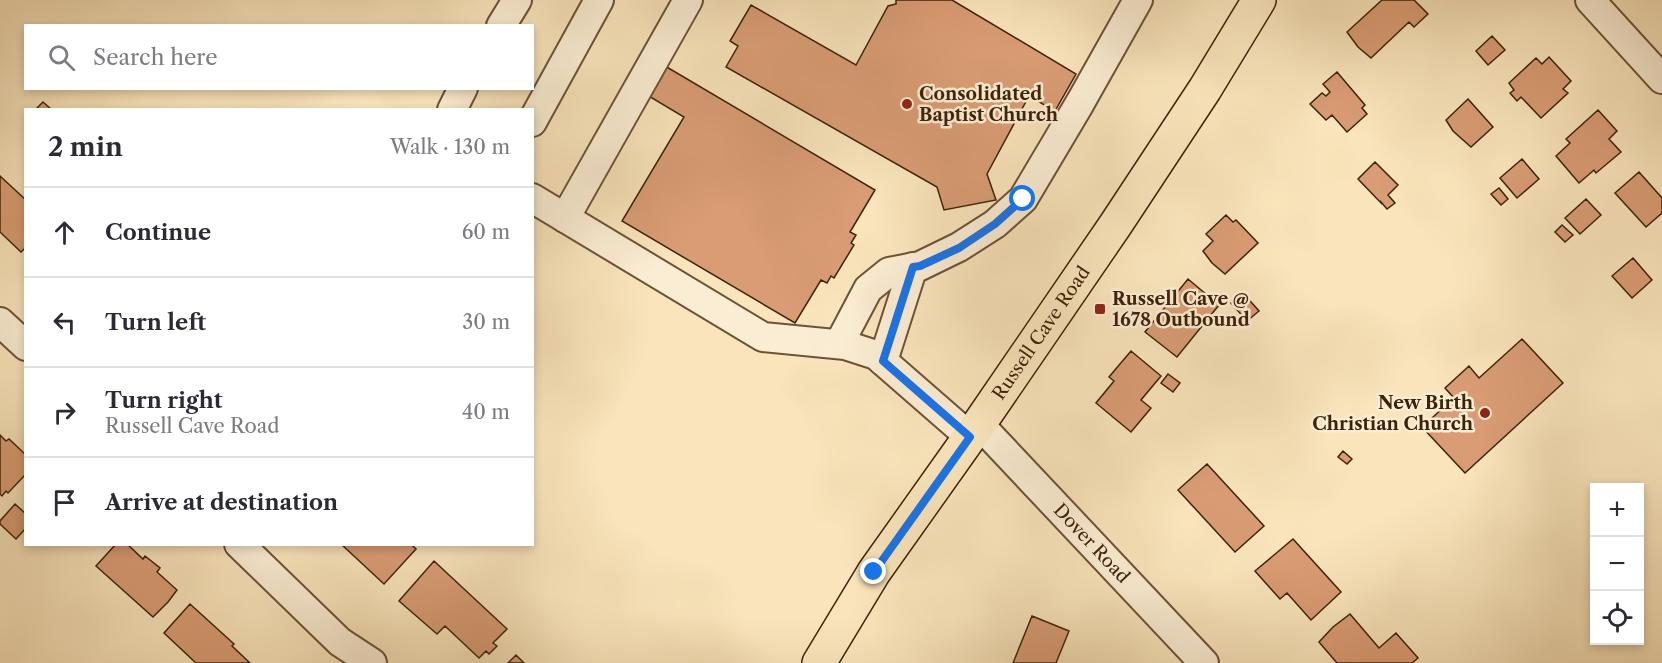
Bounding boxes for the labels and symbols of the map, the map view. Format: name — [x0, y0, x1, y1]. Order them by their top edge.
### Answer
place label: Consolidated Baptist Church — [919, 83, 1059, 126]
marker: Consolidated Baptist Church — [900, 97, 914, 111]
route start — [1009, 185, 1035, 211]
street label: Russell Cave Road — [988, 262, 1095, 404]
place label: Russell Cave @ 1678 Outbound — [1112, 288, 1250, 331]
marker: Russell Cave @ 1678 Outbound — [1093, 302, 1107, 316]
place label: New Birth Christian Church — [1312, 392, 1474, 435]
marker: New Birth Christian Church — [1478, 406, 1492, 420]
street label: Dover Road — [1049, 499, 1134, 588]
route end — [860, 558, 886, 584]

